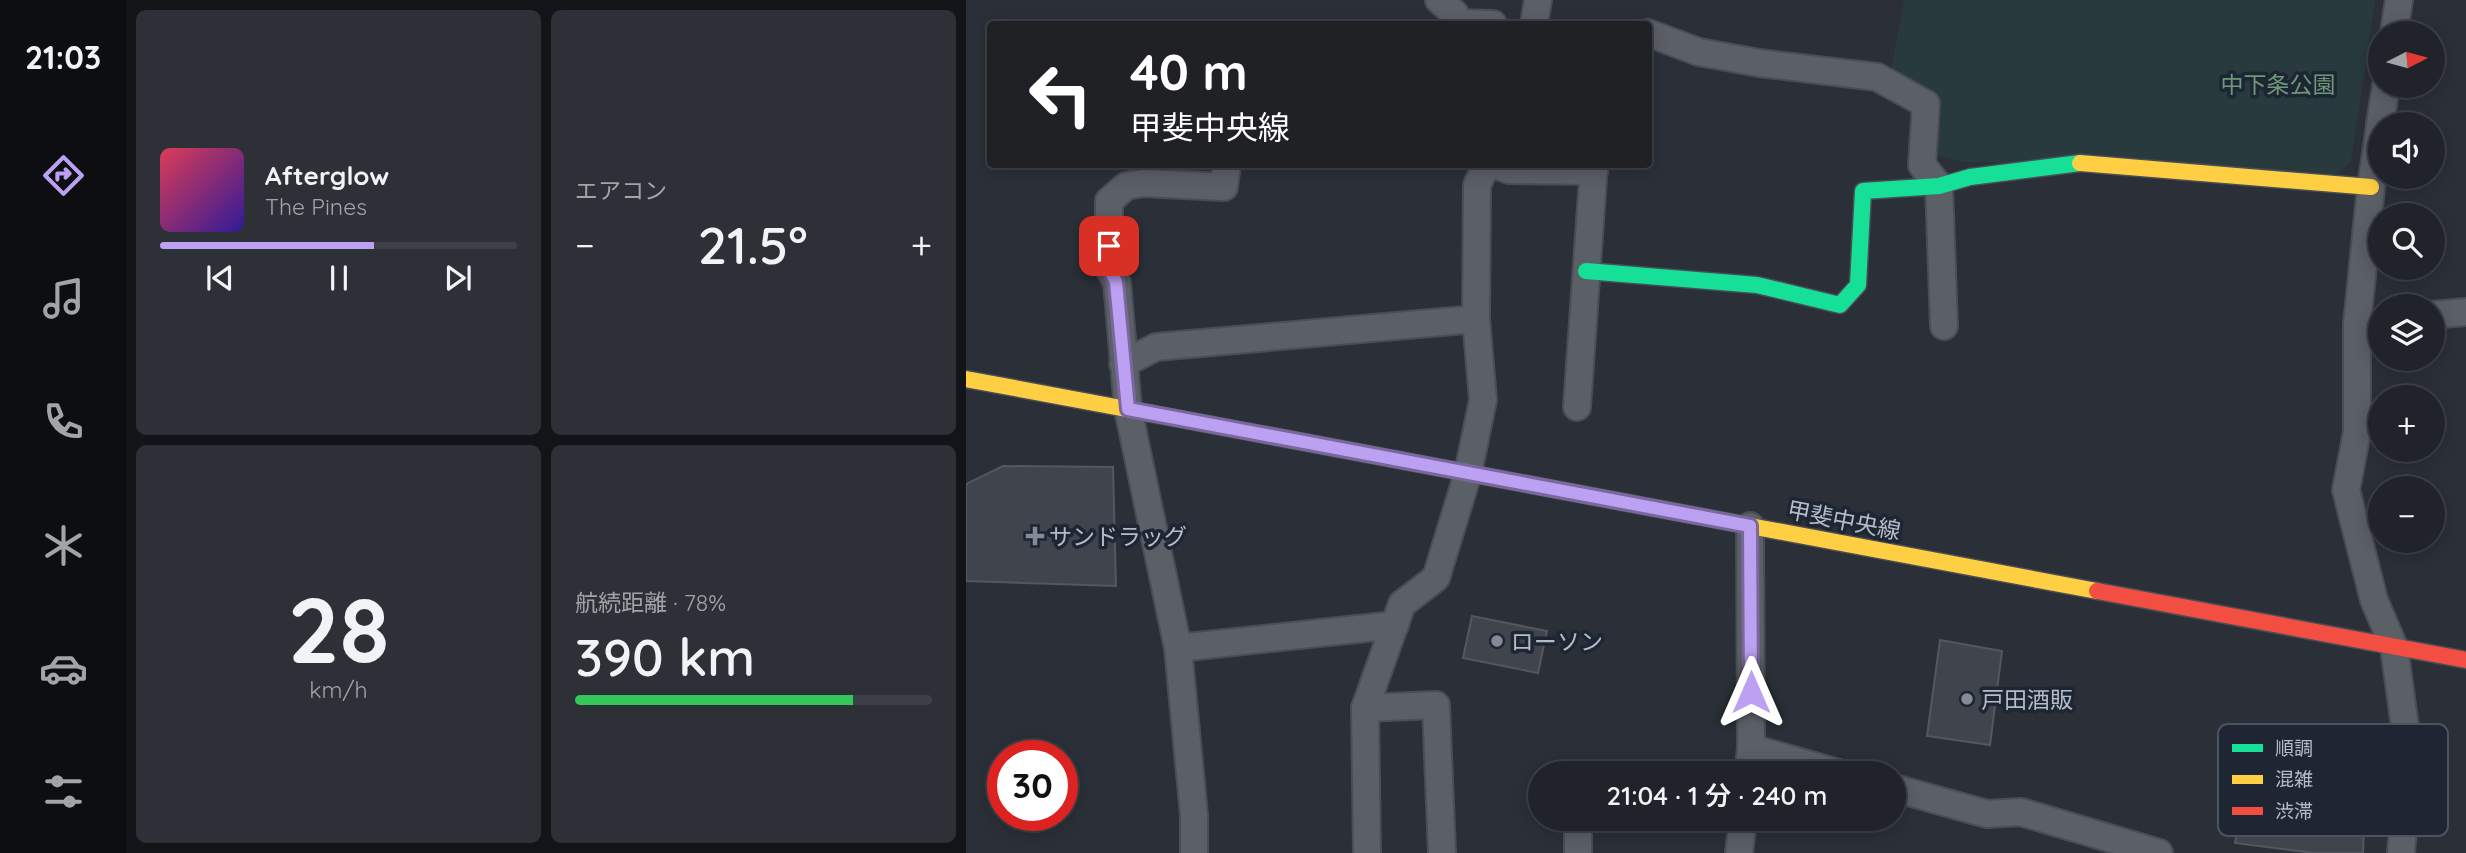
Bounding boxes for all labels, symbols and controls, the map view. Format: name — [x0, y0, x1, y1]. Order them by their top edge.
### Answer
north arrow — [2368, 21, 2445, 98]
map controls — [2368, 21, 2445, 553]
text: 21:03 — [25, 37, 101, 77]
text: 40 m — [1130, 41, 1248, 102]
icon: left — [1015, 49, 1106, 140]
park label: 中下条公園 — [2221, 70, 2336, 99]
text: 甲斐中央線 — [1130, 107, 1290, 147]
button: sound — [2368, 112, 2445, 189]
icon: directions — [39, 151, 88, 200]
text: Afterglow — [265, 159, 389, 192]
text: エアコン — [575, 176, 667, 205]
text: The Pines — [265, 192, 367, 221]
button: search — [2368, 203, 2445, 280]
text: 21.5° — [698, 212, 808, 277]
pin — [1079, 216, 1139, 276]
text: − — [575, 221, 595, 269]
text: + — [911, 221, 932, 269]
icon: arrive — [1090, 227, 1128, 265]
icon: previous — [201, 259, 239, 297]
icon: pause — [320, 259, 358, 297]
icon: next — [439, 259, 477, 297]
icon: music — [39, 274, 88, 323]
button: layers — [2368, 294, 2445, 371]
button: + — [2368, 385, 2445, 462]
icon: phone — [39, 397, 88, 446]
button: − — [2368, 476, 2445, 553]
street label: 甲斐中央線 — [1785, 495, 1903, 545]
icon: climate — [39, 521, 88, 570]
place label: サンドラッグ — [1049, 522, 1187, 551]
marker: サンドラッグ — [1027, 528, 1043, 544]
text: 28 — [288, 572, 389, 686]
text: 航続距離 · 78% — [575, 588, 726, 617]
text: 390 km — [575, 624, 755, 689]
place label: ローソン — [1511, 627, 1603, 656]
marker: ローソン — [1489, 633, 1505, 649]
icon: car — [39, 644, 88, 693]
position arrow — [1714, 655, 1788, 729]
text: km/h — [309, 675, 368, 704]
place label: 戸田酒販 — [1981, 685, 2073, 714]
marker: 戸田酒販 — [1959, 691, 1975, 707]
legend — [2218, 724, 2448, 836]
text: 順調 — [2275, 736, 2313, 760]
speed limit sign: 30 — [987, 740, 1078, 831]
icon: filters — [39, 767, 88, 816]
text: 混雑 — [2275, 767, 2313, 791]
text: 21:04 · 1 分 · 240 m — [1607, 779, 1827, 812]
text: 渋滞 — [2275, 799, 2313, 823]

